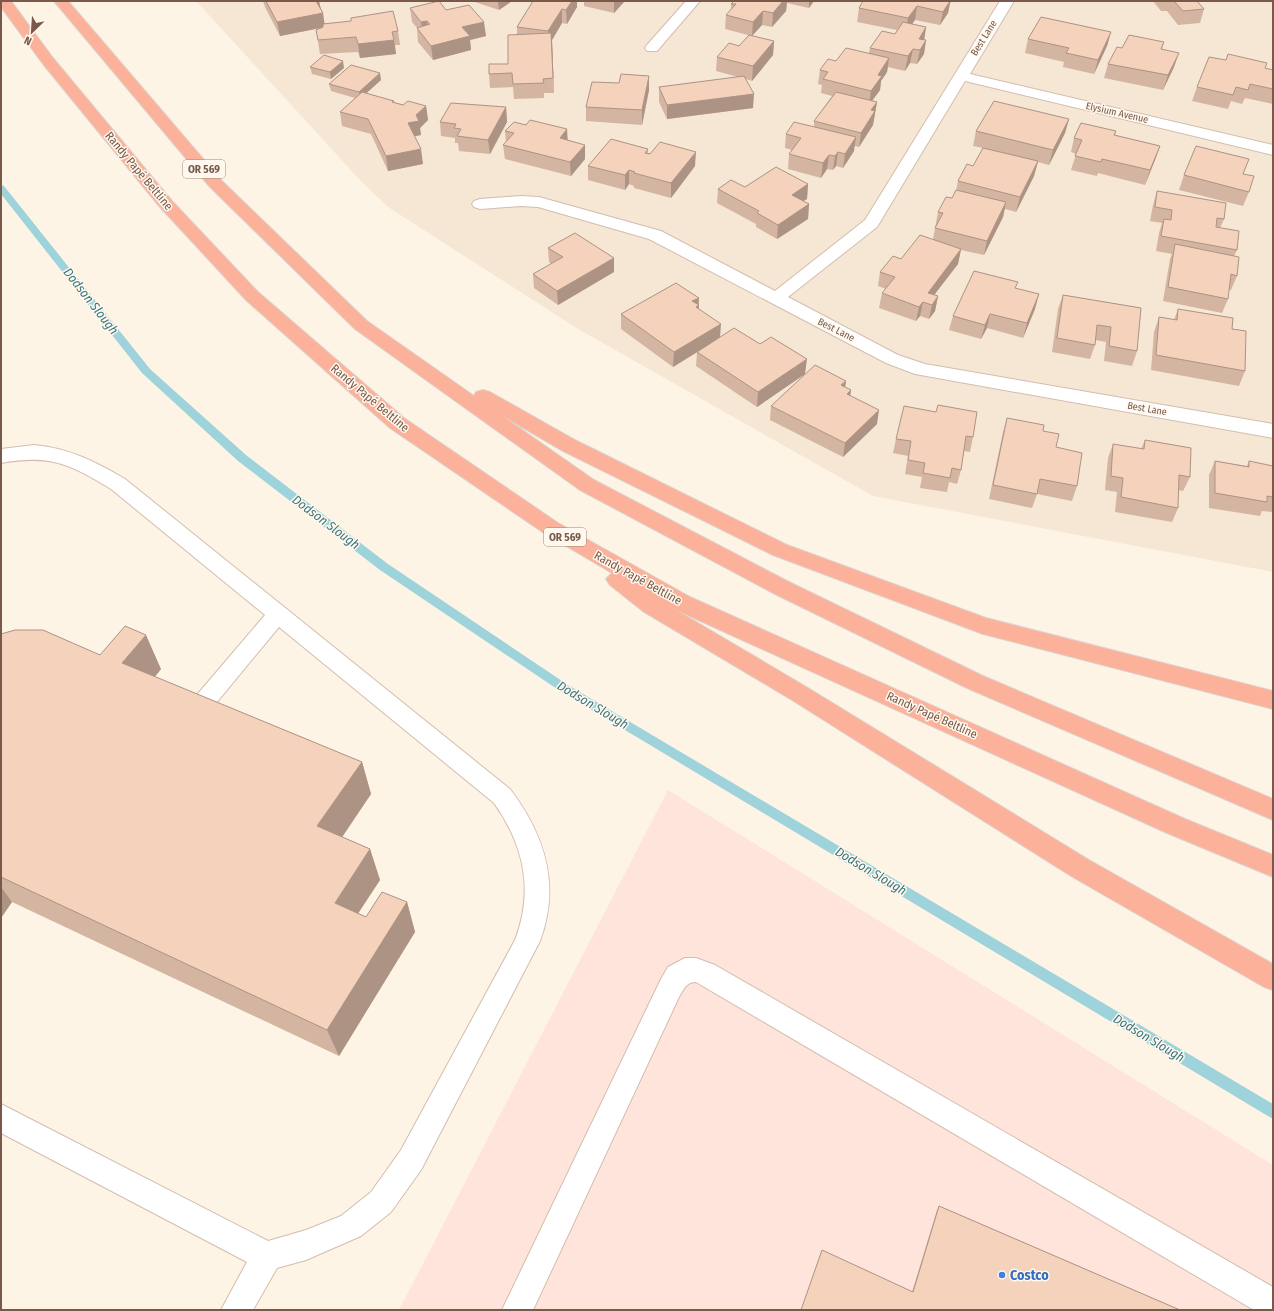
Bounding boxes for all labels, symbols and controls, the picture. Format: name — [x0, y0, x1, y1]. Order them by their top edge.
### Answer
north arrow — [12, 12, 52, 52]
street label: Best Lane — [968, 18, 1000, 58]
text: N — [22, 33, 34, 48]
street label: Elysium Avenue — [1085, 100, 1149, 126]
street label: Randy Papé Beltline — [102, 129, 176, 213]
road number: OR 569 — [183, 160, 225, 178]
water label: Dodson Slough — [60, 265, 122, 337]
street label: Best Lane — [816, 316, 856, 344]
street label: Randy Papé Beltline — [328, 361, 412, 435]
street label: Best Lane — [1126, 400, 1168, 418]
water label: Dodson Slough — [289, 492, 363, 552]
road number: OR 569 — [544, 528, 586, 546]
street label: Randy Papé Beltline — [592, 548, 684, 608]
water label: Dodson Slough — [555, 678, 631, 732]
street label: Randy Papé Beltline — [884, 689, 980, 741]
water label: Dodson Slough — [833, 844, 909, 898]
water label: Dodson Slough — [1111, 1011, 1187, 1065]
place label: Costco — [1010, 1267, 1049, 1284]
marker: Costco — [997, 1270, 1007, 1280]

